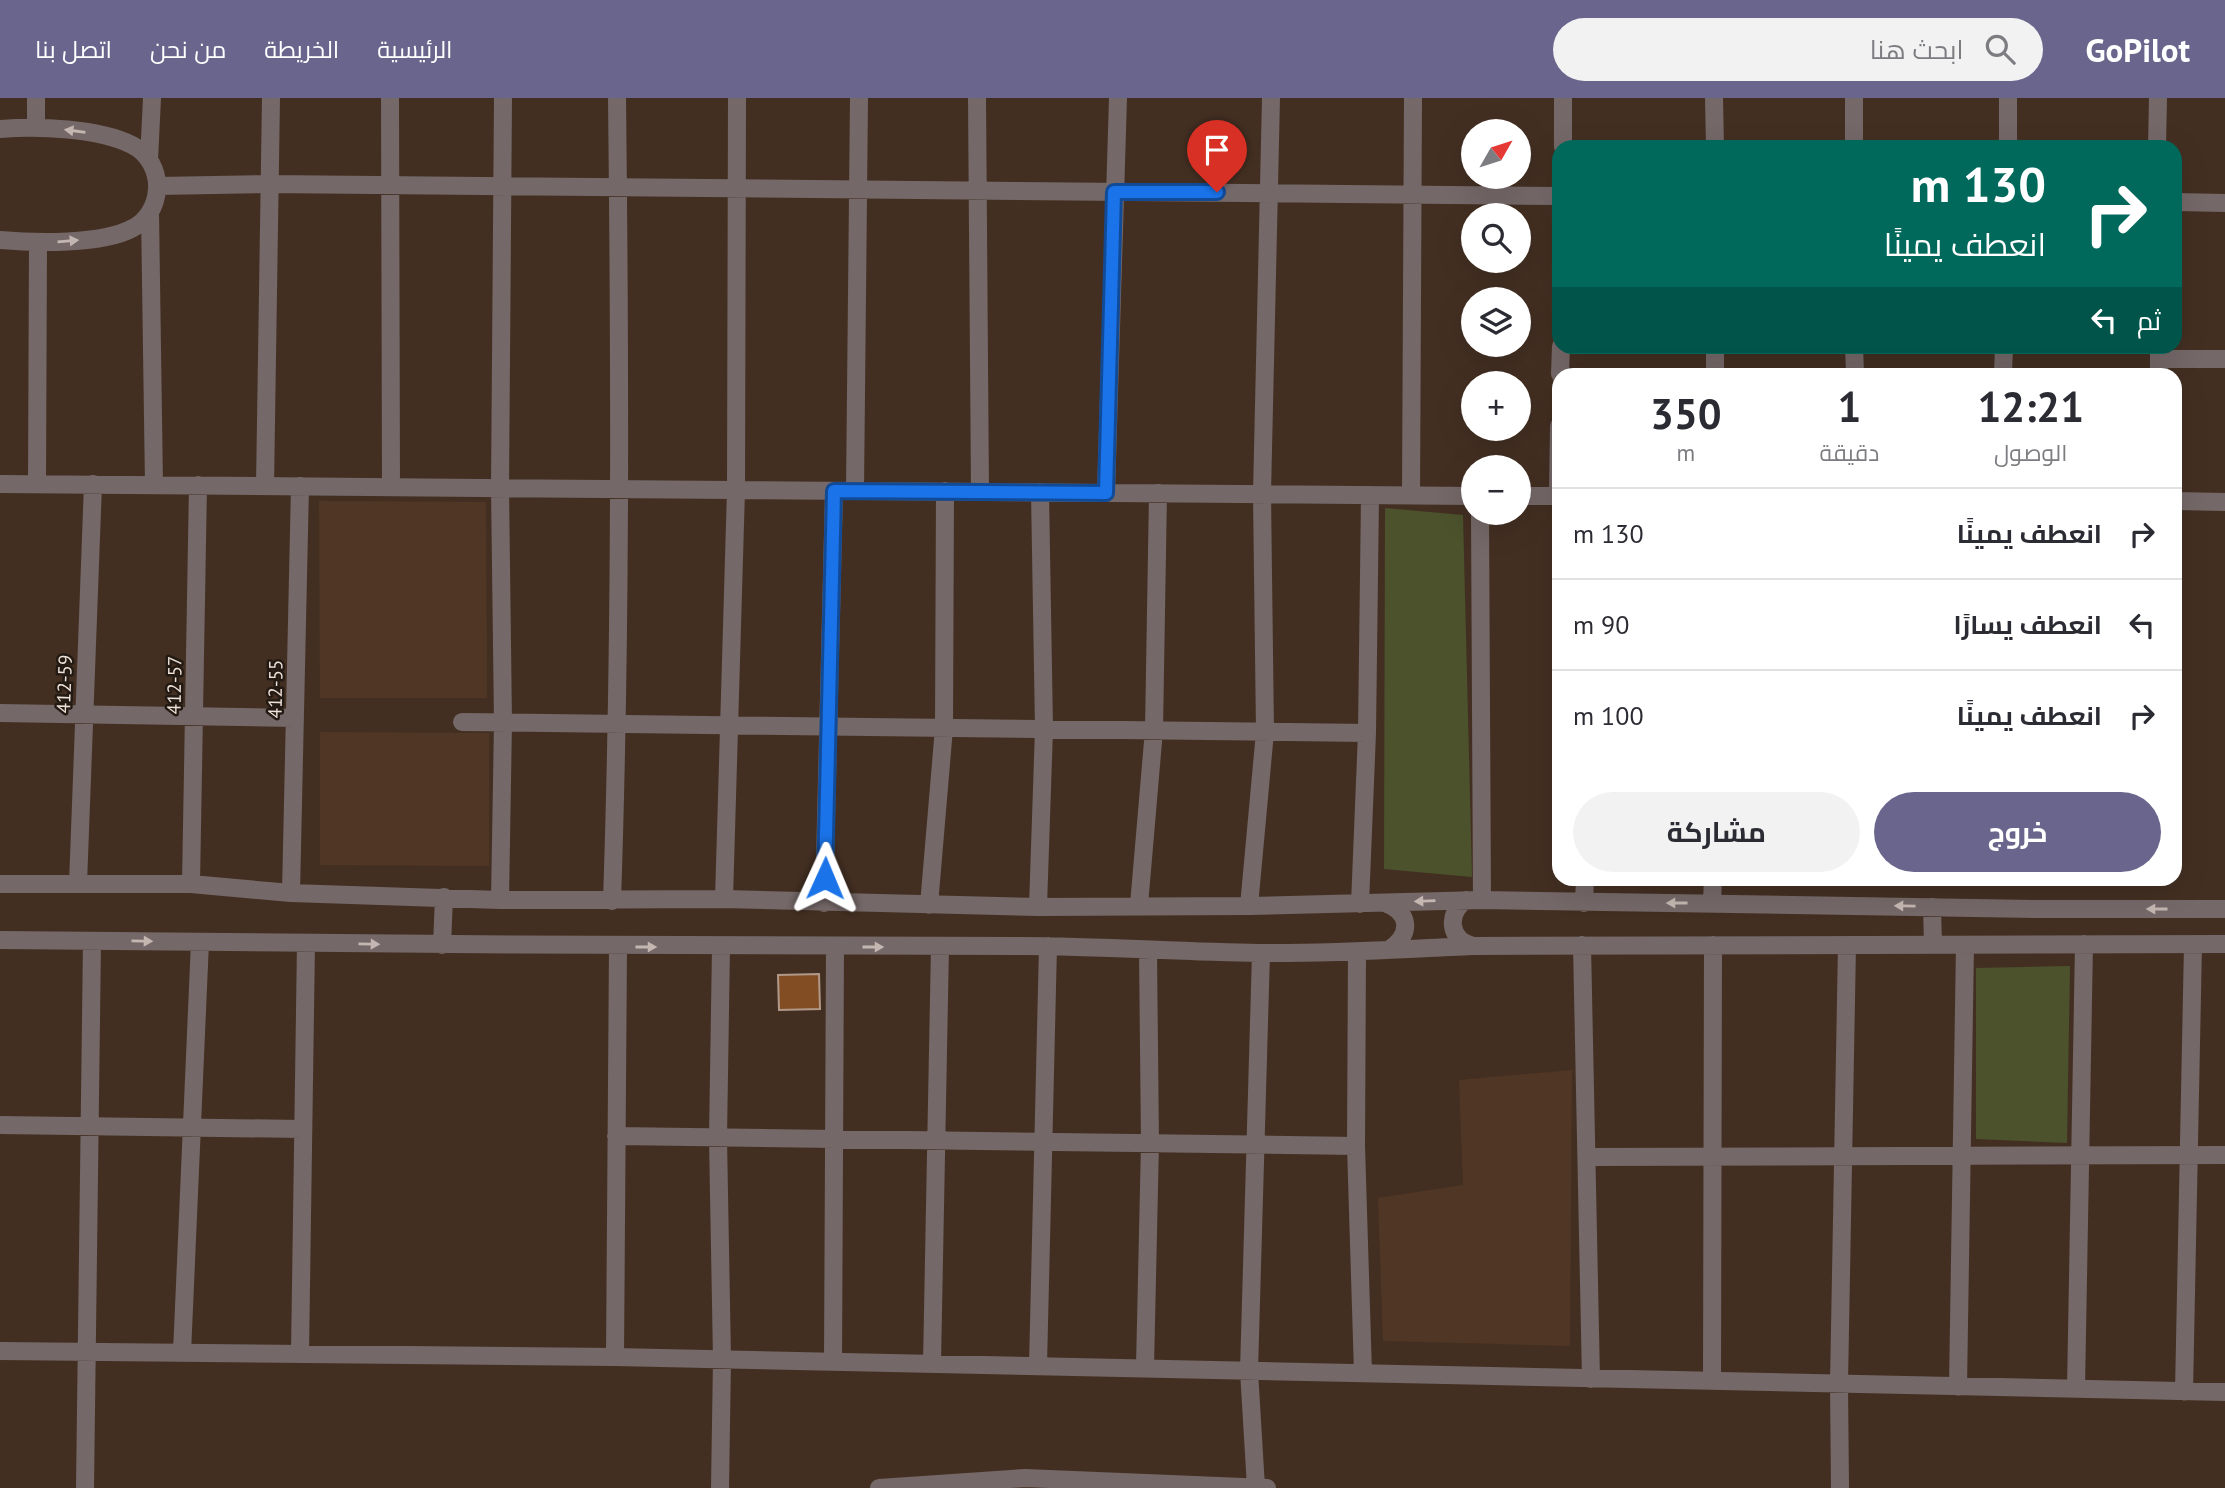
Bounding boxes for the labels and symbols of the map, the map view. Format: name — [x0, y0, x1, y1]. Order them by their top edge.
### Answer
north arrow — [1461, 119, 1531, 189]
pin — [1187, 120, 1247, 192]
one-way arrow — [63, 125, 85, 136]
one-way arrow — [57, 235, 79, 246]
street label: 412-59 — [51, 654, 77, 714]
street label: 412-57 — [161, 655, 187, 715]
street label: 412-55 — [262, 659, 288, 719]
position arrow — [788, 841, 862, 915]
one-way arrow — [1414, 896, 1436, 907]
one-way arrow — [1666, 897, 1688, 909]
one-way arrow — [1894, 900, 1916, 912]
one-way arrow — [2146, 903, 2168, 915]
one-way arrow — [131, 935, 153, 947]
one-way arrow — [358, 938, 380, 950]
one-way arrow — [635, 941, 657, 953]
one-way arrow — [862, 941, 884, 952]

